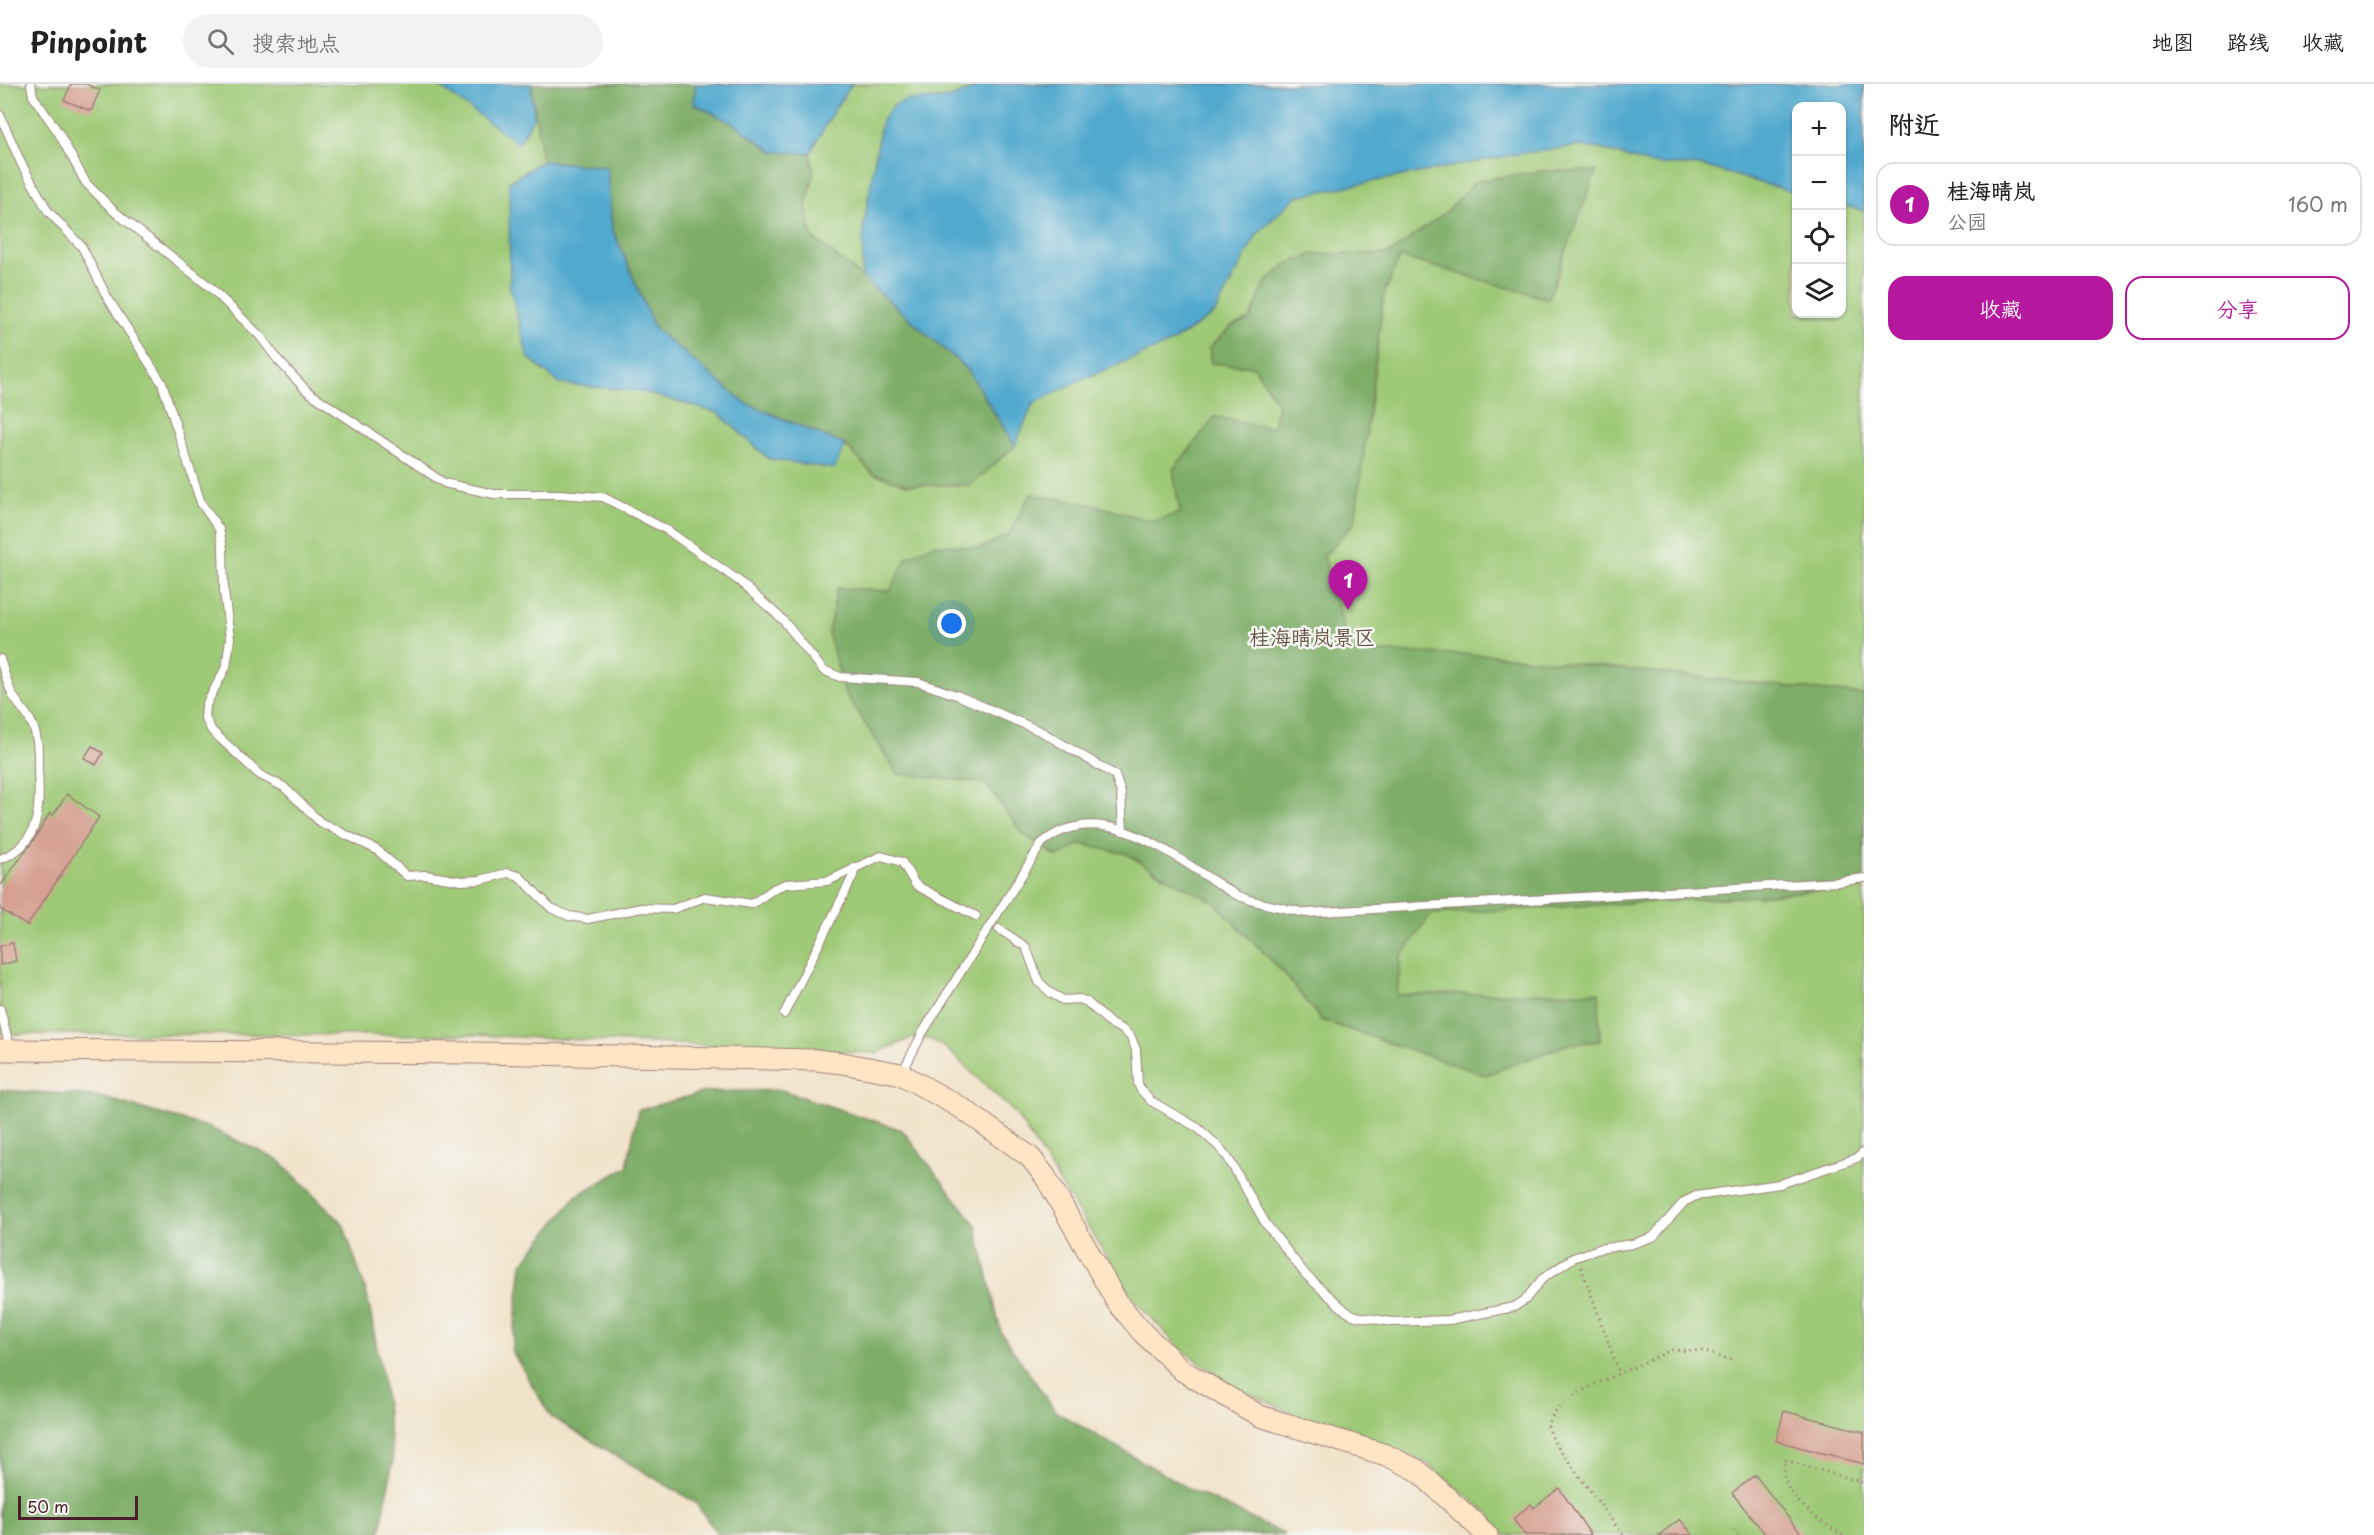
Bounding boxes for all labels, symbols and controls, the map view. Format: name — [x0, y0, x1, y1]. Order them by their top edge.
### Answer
search box — [183, 14, 603, 68]
text: Pinpoint — [30, 20, 147, 63]
icon: search — [204, 25, 237, 58]
text: 搜索地点 — [252, 25, 340, 58]
text: 地图 — [2152, 25, 2194, 57]
text: 路线 — [2227, 25, 2269, 57]
text: 收藏 — [2302, 25, 2344, 57]
map controls — [1792, 102, 1846, 318]
button: + — [1792, 102, 1846, 156]
text: 附近 — [1888, 104, 1940, 143]
button: − — [1792, 156, 1846, 210]
text: 桂海晴岚 — [1947, 173, 2035, 206]
text: 1 — [1905, 189, 1914, 219]
text: 160 m — [2288, 189, 2348, 219]
text: 公园 — [1947, 206, 1987, 236]
button: locate — [1792, 210, 1846, 264]
button: layers — [1792, 264, 1846, 318]
button: 收藏 — [1888, 276, 2113, 340]
button: 分享 — [2125, 276, 2350, 340]
pin: 1 — [1328, 560, 1368, 610]
your location — [937, 609, 966, 638]
park label: 桂海晴岚景区 — [1249, 620, 1375, 652]
scale bar — [18, 1493, 138, 1520]
text: 50 m — [27, 1494, 68, 1518]

